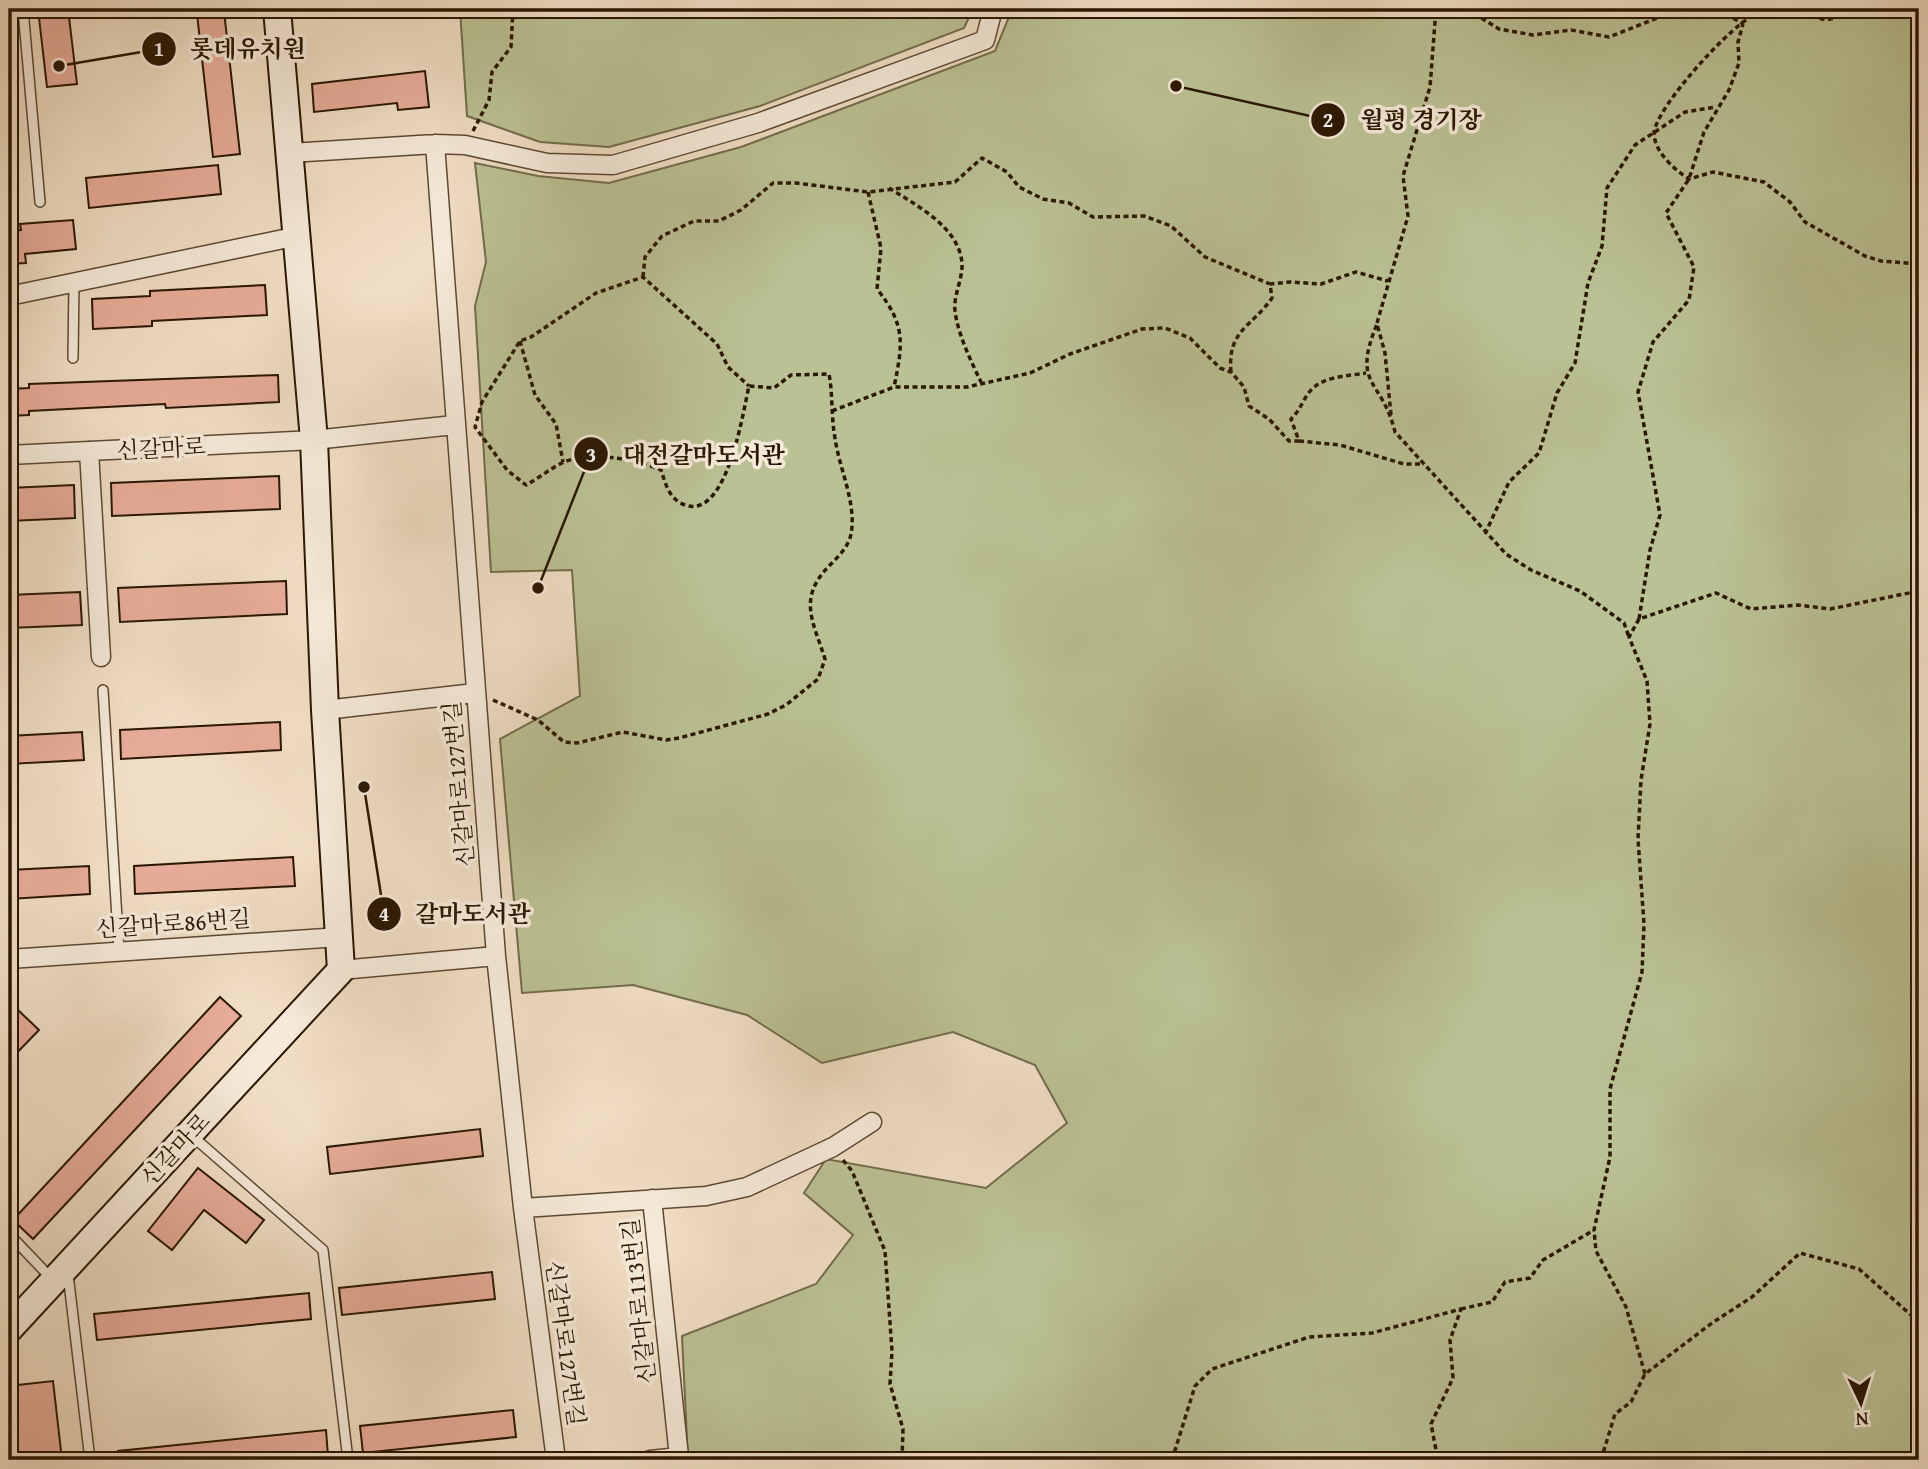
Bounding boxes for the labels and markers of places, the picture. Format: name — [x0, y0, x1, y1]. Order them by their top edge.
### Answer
callout: 롯데유치원 — [141, 26, 320, 71]
callout: 월평 경기장 — [1311, 97, 1495, 142]
callout: 대전갈마도서관 — [574, 432, 799, 477]
callout: 갈마도서관 — [366, 891, 545, 936]

